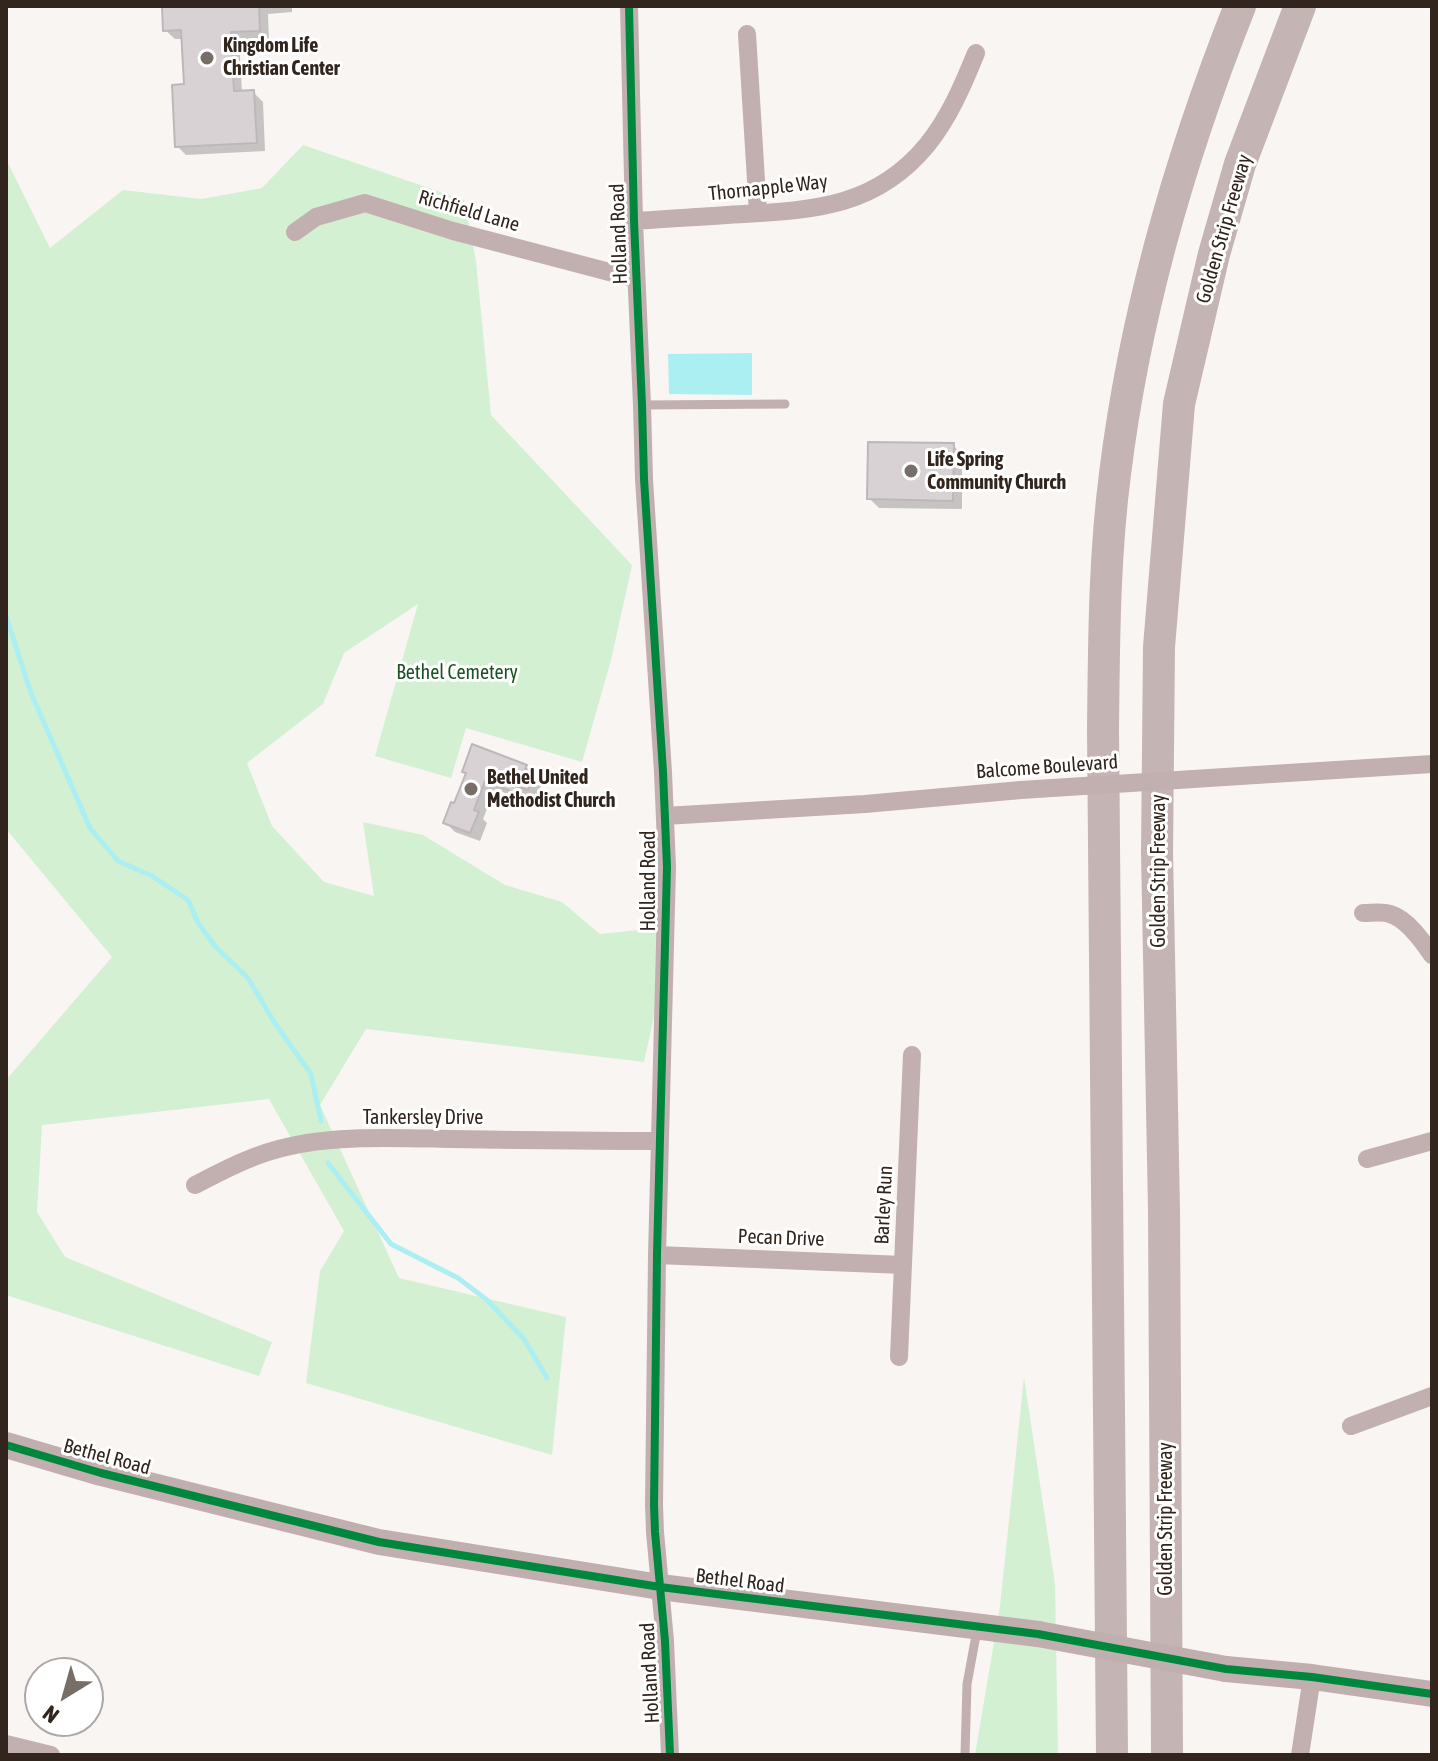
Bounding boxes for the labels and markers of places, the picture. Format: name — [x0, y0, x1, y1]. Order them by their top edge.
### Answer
place label: Kingdom Life Christian Center — [223, 34, 340, 81]
marker: Kingdom Life Christian Center — [198, 49, 216, 67]
place label: Life Spring Community Church — [927, 448, 1066, 495]
marker: Life Spring Community Church — [902, 462, 920, 480]
place label: Bethel United Methodist Church — [487, 766, 615, 813]
marker: Bethel United Methodist Church — [462, 780, 480, 798]

